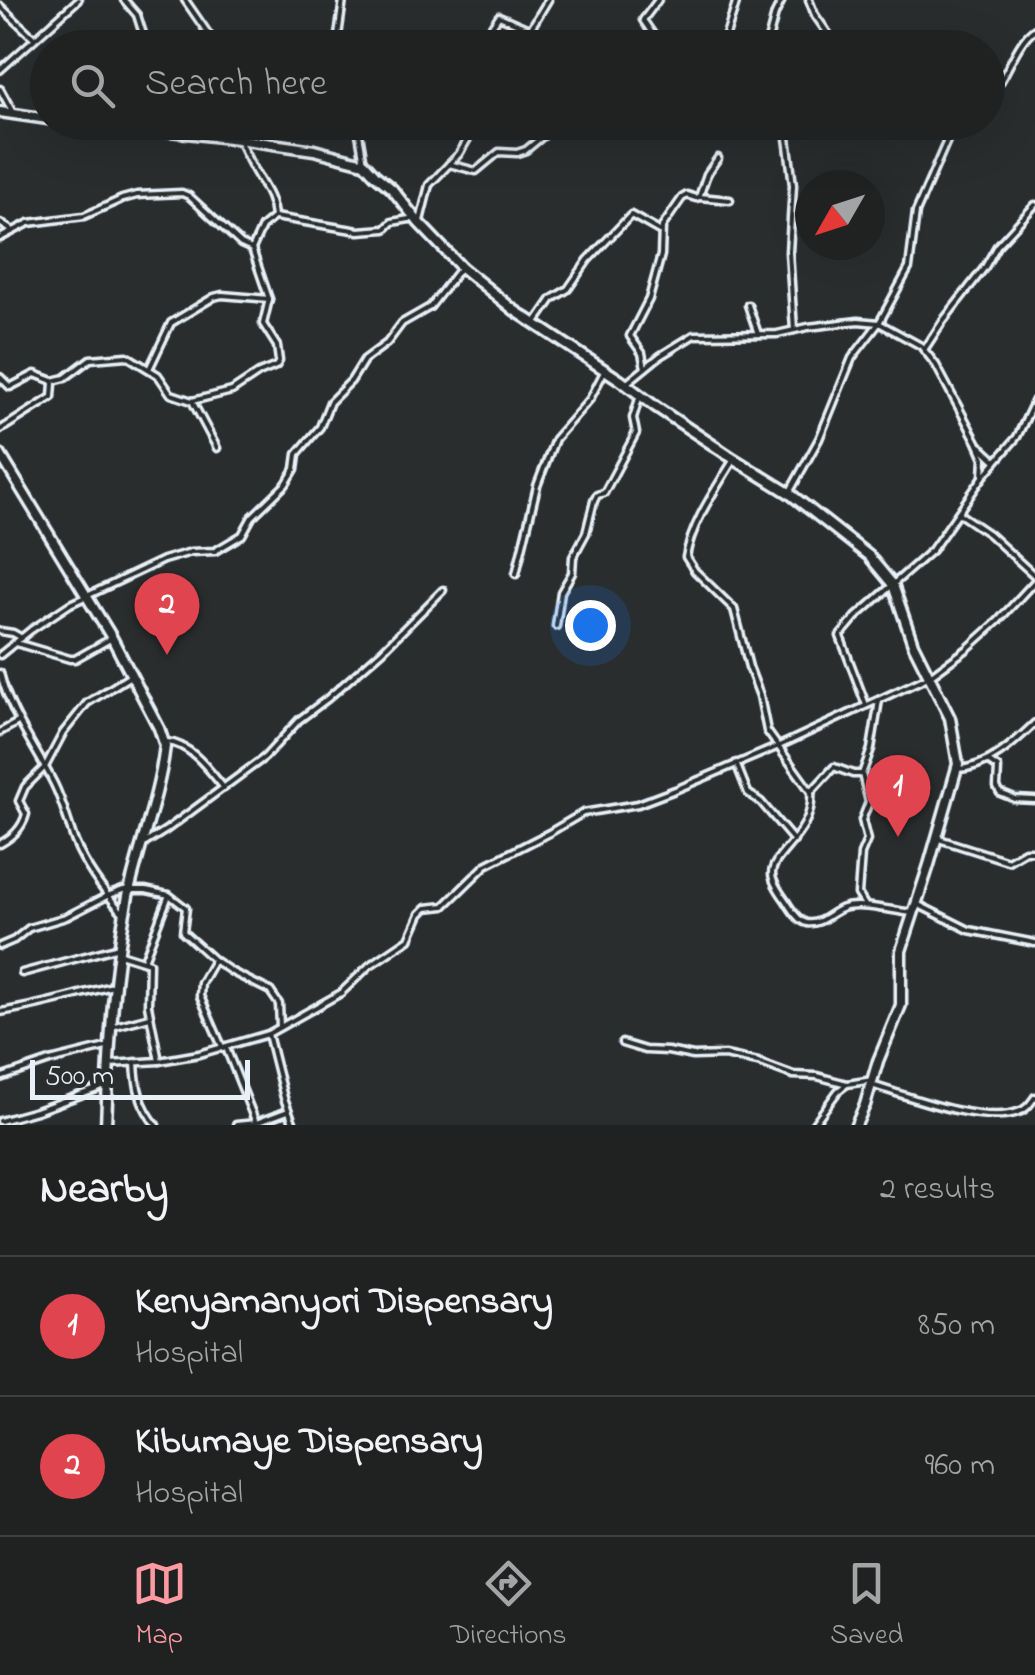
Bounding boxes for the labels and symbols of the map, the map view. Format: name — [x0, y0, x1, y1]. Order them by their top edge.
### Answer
north arrow — [795, 170, 885, 260]
pin: 2 — [134, 572, 200, 655]
your location — [565, 600, 616, 651]
pin: 1 — [866, 754, 930, 837]
scale bar — [30, 1055, 250, 1100]

